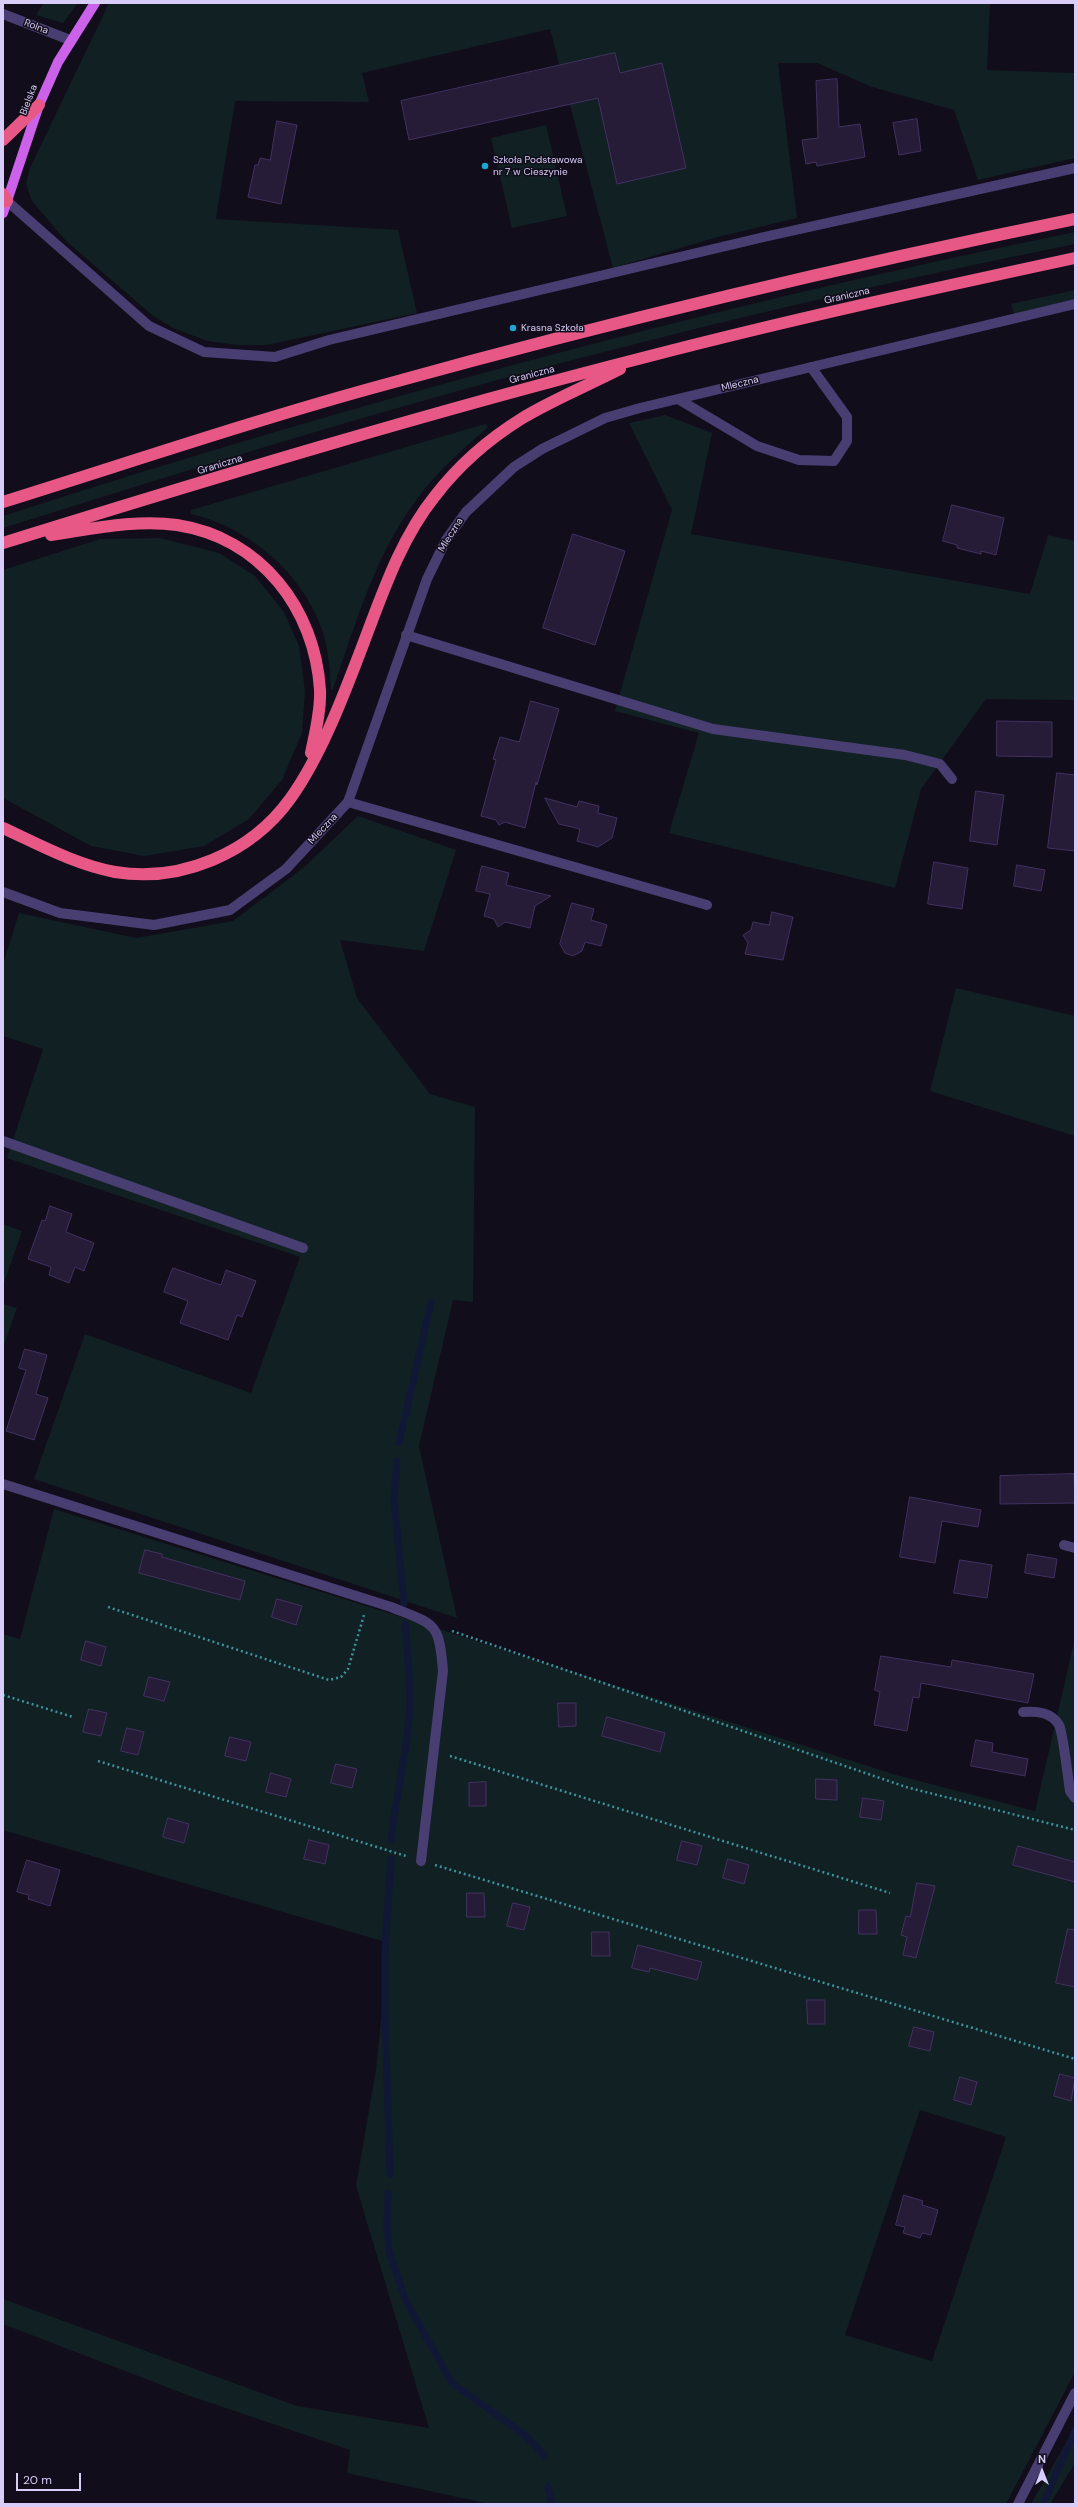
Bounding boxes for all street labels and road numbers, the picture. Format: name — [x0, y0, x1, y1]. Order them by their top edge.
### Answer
street label: Rolna — [22, 17, 50, 37]
street label: Bielska — [18, 83, 40, 117]
street label: Graniczna — [823, 285, 871, 307]
street label: Graniczna — [508, 363, 556, 387]
street label: Mleczna — [720, 374, 760, 394]
street label: Graniczna — [196, 452, 244, 478]
street label: Mleczna — [436, 516, 466, 554]
street label: Mleczna — [306, 811, 340, 847]

